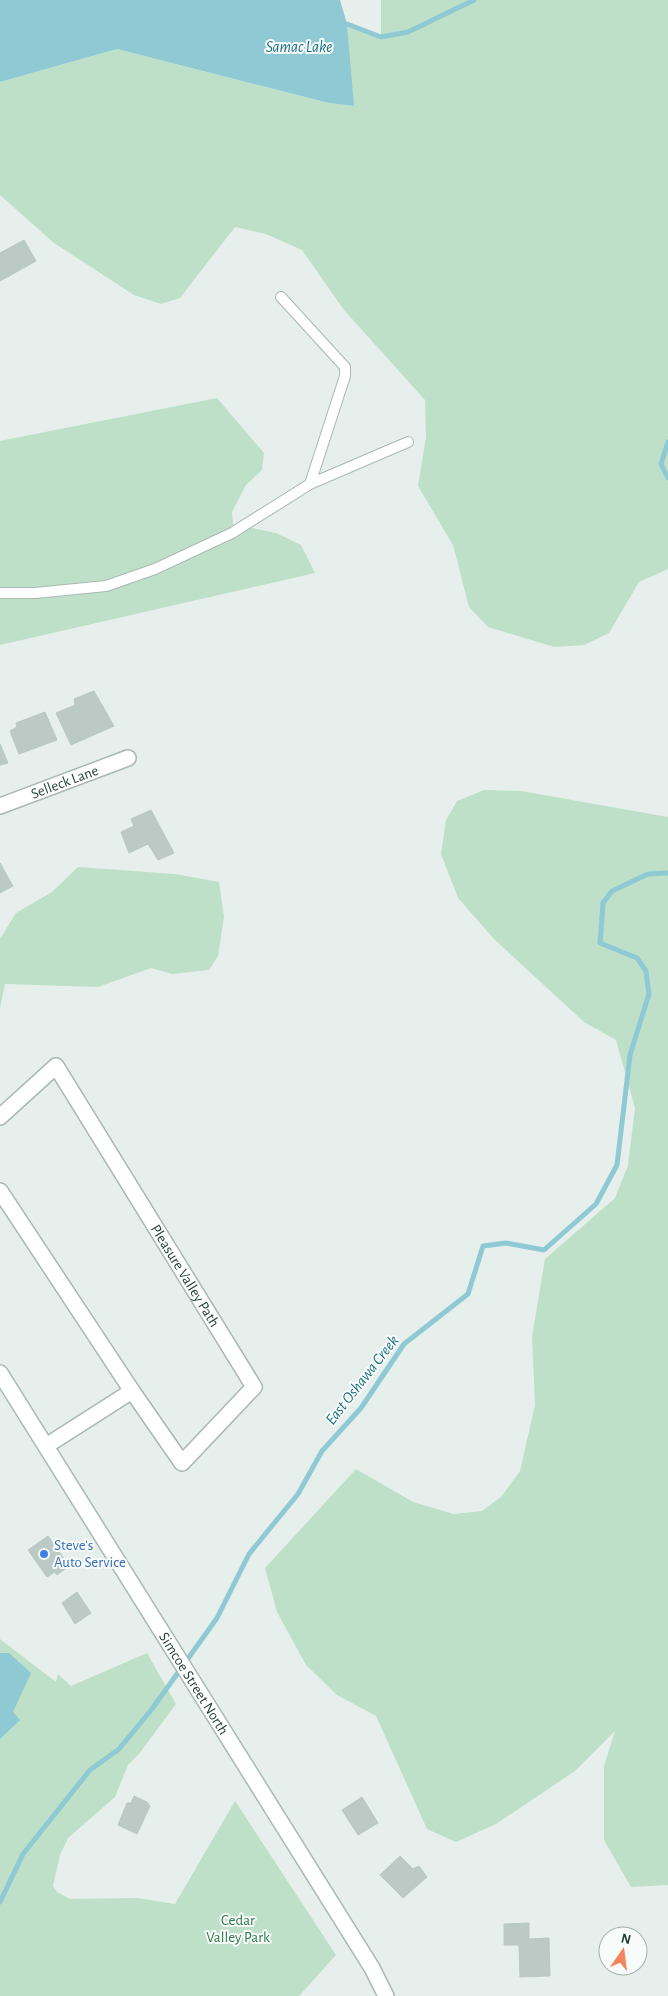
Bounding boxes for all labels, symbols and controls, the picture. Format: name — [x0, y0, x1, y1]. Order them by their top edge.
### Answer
water label: Samac Lake — [266, 39, 332, 55]
street label: Selleck Lane — [29, 762, 100, 801]
street label: Pleasure Valley Path — [148, 1222, 223, 1330]
water label: East Oshawa Creek — [322, 1332, 402, 1428]
place label: Steve's Auto Service — [54, 1538, 126, 1570]
marker: Steve's Auto Service — [38, 1548, 50, 1560]
street label: Simcoe Street North — [156, 1629, 232, 1737]
park label: Cedar Valley Park — [206, 1913, 270, 1945]
north arrow — [598, 1926, 648, 1976]
text: N — [619, 1931, 632, 1947]

